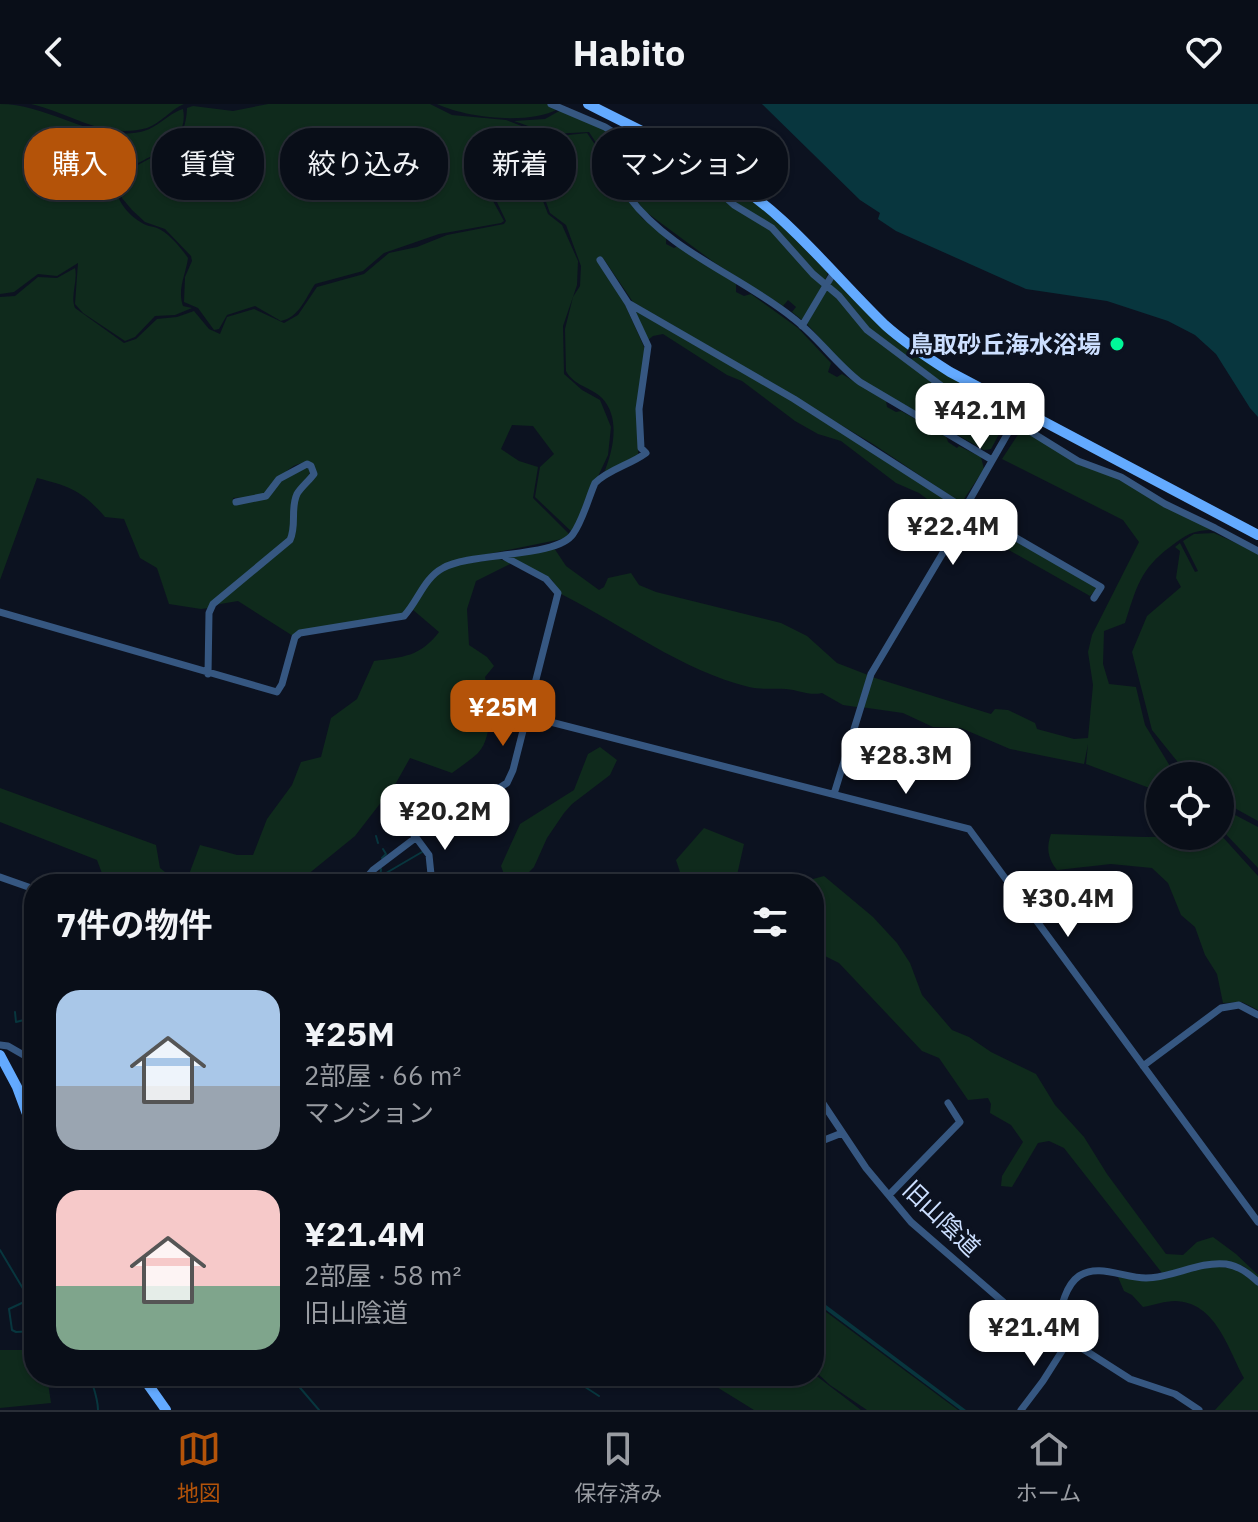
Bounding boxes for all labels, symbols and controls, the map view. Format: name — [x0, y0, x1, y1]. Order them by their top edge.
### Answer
text: Habito — [573, 29, 685, 76]
icon: back — [32, 30, 76, 74]
icon: heart — [1182, 30, 1226, 74]
chip: 購入 — [24, 128, 136, 200]
chip: 賃貸 — [152, 128, 264, 200]
chip: 絞り込み — [280, 128, 448, 200]
chip: 新着 — [464, 128, 576, 200]
chip: マンション — [592, 128, 788, 200]
place label: 鳥取砂丘海水浴場 — [909, 328, 1101, 360]
marker: 鳥取砂丘海水浴場 — [1108, 335, 1126, 353]
pin: ¥42.1M — [915, 383, 1045, 451]
text: ¥42.1M — [933, 392, 1027, 426]
pin: ¥22.4M — [888, 499, 1018, 567]
text: ¥22.4M — [906, 508, 1000, 542]
pin: ¥25M — [456, 680, 550, 748]
text: ¥25M — [468, 689, 538, 723]
pin: ¥28.3M — [841, 728, 971, 796]
text: ¥28.3M — [859, 737, 953, 771]
map controls — [1146, 762, 1234, 850]
button: locate — [1146, 762, 1234, 850]
pin: ¥20.2M — [380, 784, 510, 852]
text: ¥20.2M — [398, 793, 492, 827]
pin: ¥30.4M — [1003, 871, 1133, 939]
text: ¥30.4M — [1021, 880, 1115, 914]
icon: filters — [748, 900, 792, 944]
text: 7件の物件 — [56, 902, 212, 946]
text: ¥25M — [304, 1011, 395, 1055]
icon: home — [120, 1022, 216, 1118]
text: 2部屋 · 66 m² — [304, 1058, 461, 1092]
text: マンション — [304, 1095, 434, 1129]
street label: 旧山陰道 — [896, 1173, 988, 1263]
text: ¥21.4M — [304, 1211, 426, 1255]
icon: home — [120, 1222, 216, 1318]
text: 2部屋 · 58 m² — [304, 1258, 461, 1292]
text: 旧山陰道 — [304, 1295, 408, 1329]
pin: ¥21.4M — [969, 1300, 1099, 1368]
text: ¥21.4M — [987, 1309, 1081, 1343]
tab: 地図 — [177, 1427, 221, 1507]
tab: 保存済み — [574, 1427, 662, 1507]
tab: ホーム — [1016, 1427, 1081, 1507]

